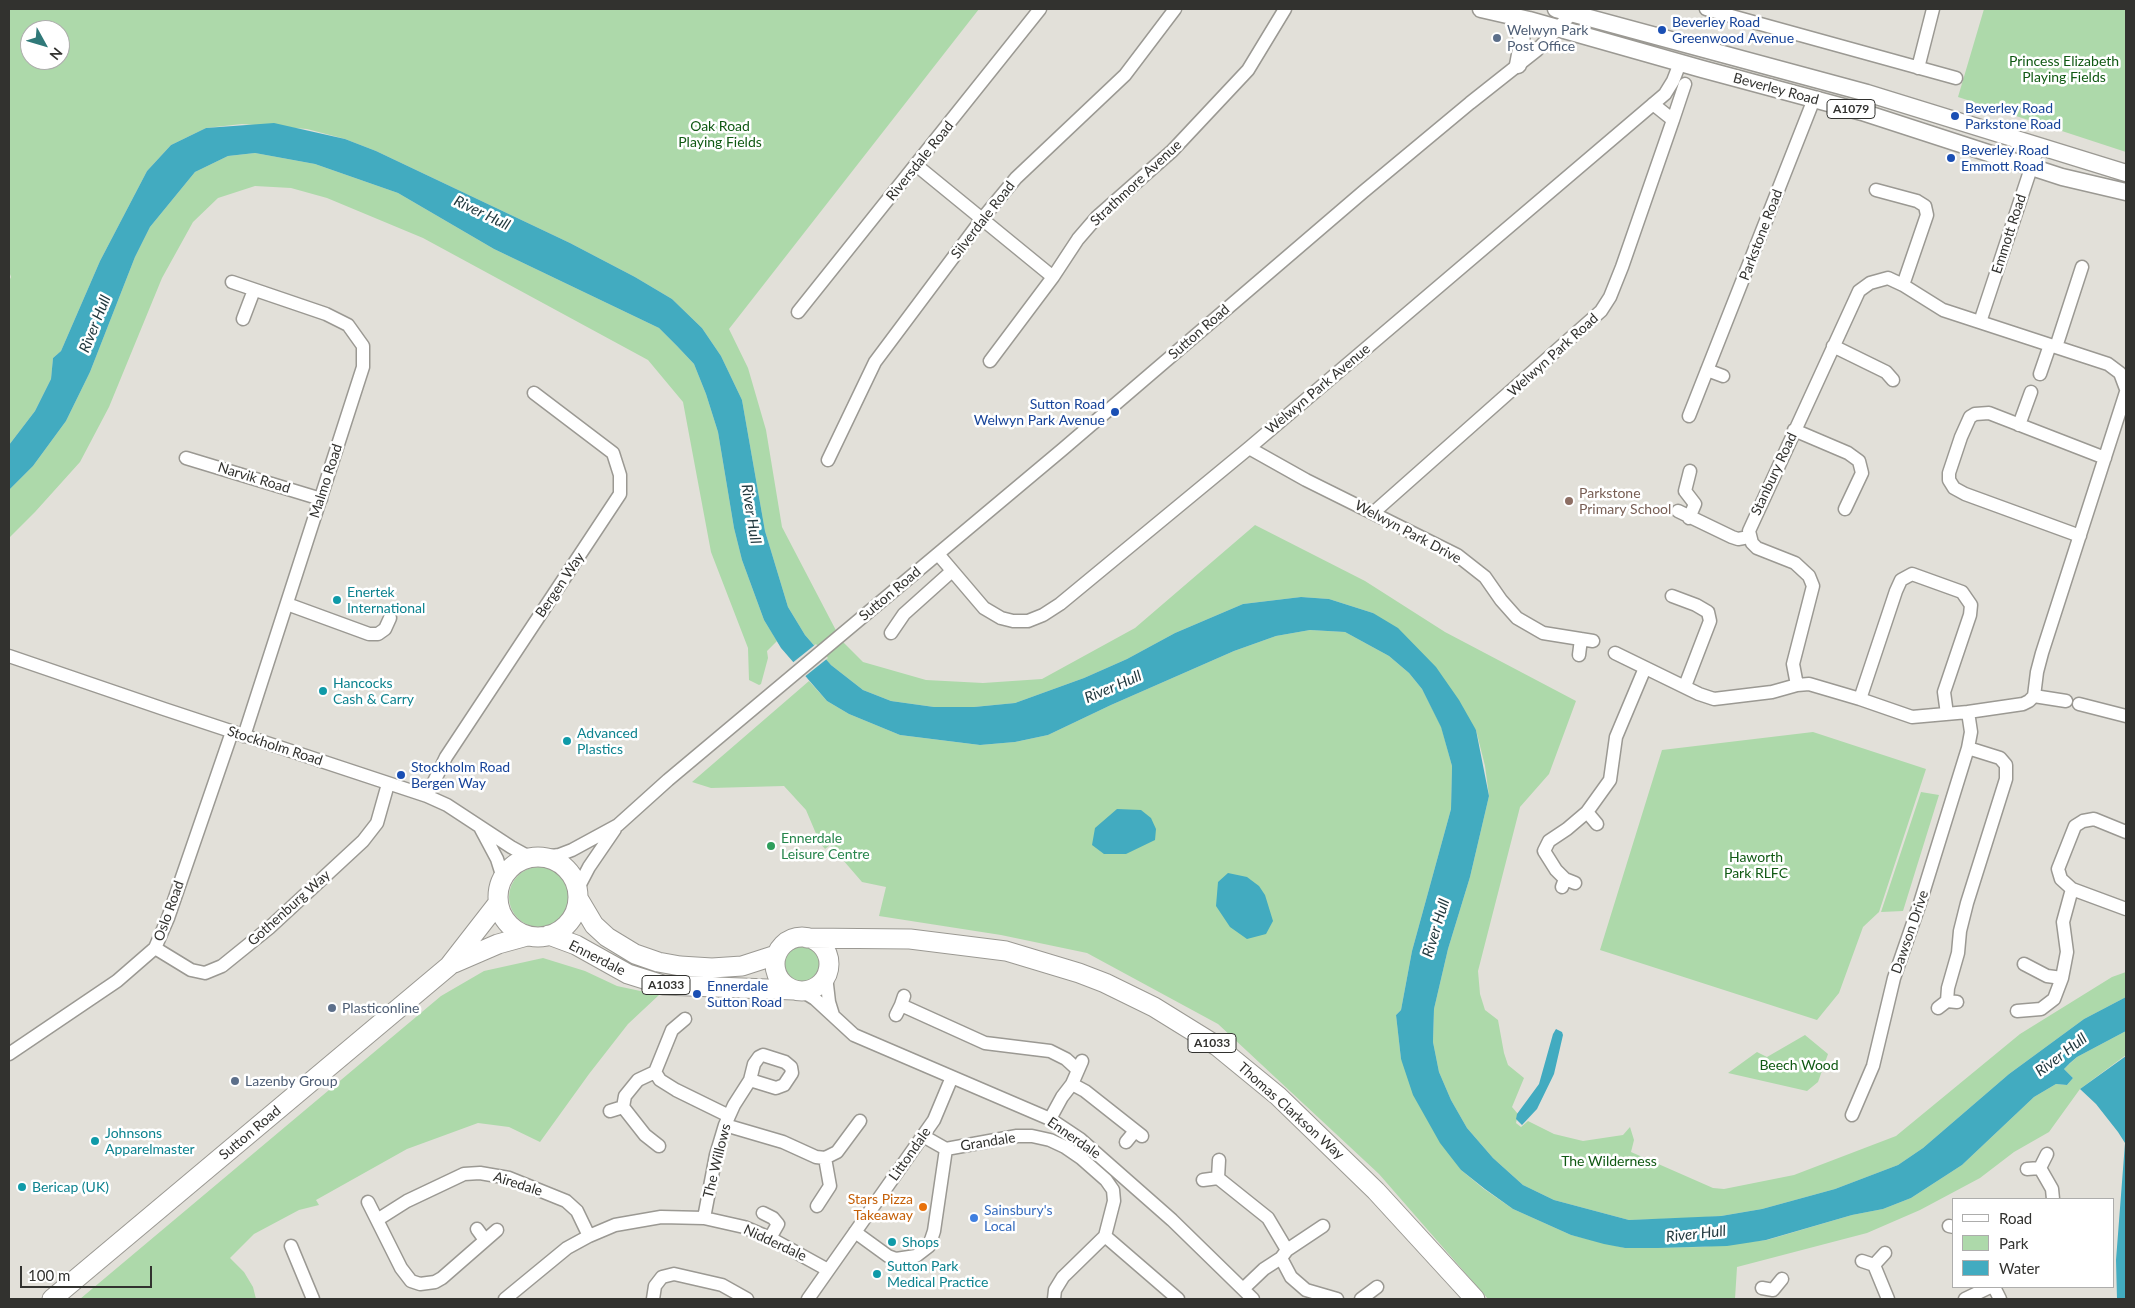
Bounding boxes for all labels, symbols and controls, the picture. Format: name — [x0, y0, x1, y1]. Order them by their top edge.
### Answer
place label: Beverley Road Greenwood Avenue — [1672, 14, 1794, 46]
north arrow — [20, 20, 70, 70]
place label: Welwyn Park Post Office — [1507, 22, 1588, 54]
marker: Beverley Road Greenwood Avenue — [1656, 24, 1668, 36]
marker: Welwyn Park Post Office — [1491, 32, 1503, 44]
text: N — [46, 45, 66, 64]
park label: Princess Elizabeth Playing Fields — [2009, 53, 2119, 85]
street label: Beverley Road — [1731, 69, 1821, 109]
road number: A1079 — [1827, 100, 1875, 118]
place label: Beverley Road Parkstone Road — [1965, 100, 2061, 132]
marker: Beverley Road Parkstone Road — [1949, 110, 1961, 122]
park label: Oak Road Playing Fields — [678, 118, 762, 150]
street label: Riversdale Road — [883, 118, 957, 204]
street label: Strathmore Avenue — [1087, 136, 1185, 230]
place label: Beverley Road Emmott Road — [1961, 142, 2049, 174]
marker: Beverley Road Emmott Road — [1945, 152, 1957, 164]
street label: Silverdale Road — [948, 178, 1018, 262]
street label: Parkstone Road — [1736, 187, 1786, 283]
water label: River Hull — [451, 192, 513, 234]
street label: Emmott Road — [1988, 192, 2030, 276]
water label: River Hull — [75, 293, 115, 355]
street label: Sutton Road — [1165, 301, 1233, 363]
street label: Welwyn Park Road — [1504, 310, 1602, 400]
street label: Welwyn Park Avenue — [1262, 340, 1374, 438]
place label: Sutton Road Welwyn Park Avenue — [974, 396, 1105, 428]
marker: Sutton Road Welwyn Park Avenue — [1109, 406, 1121, 418]
street label: Stanbury Road — [1747, 430, 1801, 518]
street label: Malmo Road — [306, 442, 346, 520]
street label: Narvik Road — [216, 459, 292, 497]
water label: River Hull — [737, 483, 765, 545]
place label: Parkstone Primary School — [1579, 485, 1671, 518]
marker: Parkstone Primary School — [1563, 495, 1575, 507]
street label: Welwyn Park Drive — [1352, 497, 1464, 567]
street label: Bergen Way — [532, 549, 588, 621]
street label: Sutton Road — [856, 563, 924, 625]
place label: Enertek International — [347, 584, 425, 616]
marker: Enertek International — [331, 594, 343, 606]
water label: River Hull — [1082, 667, 1144, 707]
place label: Hancocks Cash & Carry — [333, 675, 414, 708]
marker: Hancocks Cash & Carry — [317, 685, 329, 697]
street label: Stockholm Road — [225, 723, 325, 769]
place label: Advanced Plastics — [577, 725, 638, 758]
marker: Advanced Plastics — [561, 735, 573, 747]
place label: Stockholm Road Bergen Way — [411, 759, 510, 792]
marker: Stockholm Road Bergen Way — [395, 769, 407, 781]
place label: Ennerdale Leisure Centre — [781, 830, 870, 862]
marker: Ennerdale Leisure Centre — [765, 840, 777, 852]
park label: Haworth Park RLFC — [1724, 849, 1788, 882]
street label: Gothenburg Way — [244, 867, 334, 949]
street label: Oslo Road — [150, 879, 188, 943]
street label: Dawson Drive — [1888, 888, 1932, 976]
water label: River Hull — [1419, 897, 1453, 959]
street label: Ennerdale — [566, 937, 628, 979]
road number: A1033 — [642, 976, 690, 994]
place label: Ennerdale Sutton Road — [707, 978, 782, 1010]
marker: Ennerdale Sutton Road — [691, 988, 703, 1000]
place label: Plasticonline — [342, 1000, 419, 1016]
marker: Plasticonline — [326, 1002, 338, 1014]
water label: River Hull — [2032, 1030, 2090, 1080]
road number: A1033 — [1188, 1034, 1236, 1052]
park label: Beech Wood — [1759, 1057, 1839, 1073]
street label: Thomas Clarkson Way — [1234, 1059, 1348, 1163]
place label: Lazenby Group — [245, 1073, 338, 1089]
marker: Lazenby Group — [229, 1075, 241, 1087]
street label: Sutton Road — [216, 1102, 284, 1164]
street label: Ennerdale — [1044, 1114, 1104, 1162]
street label: The Willows — [700, 1122, 734, 1200]
street label: Littondale — [886, 1124, 934, 1184]
place label: Johnsons Apparelmaster — [105, 1125, 195, 1158]
street label: Grandale — [959, 1129, 1017, 1155]
marker: Johnsons Apparelmaster — [89, 1135, 101, 1147]
park label: The Wilderness — [1561, 1153, 1657, 1169]
street label: Airedale — [491, 1168, 545, 1200]
place label: Bericap (UK) — [32, 1179, 109, 1195]
marker: Bericap (UK) — [16, 1181, 28, 1193]
place label: Stars Pizza Takeaway — [848, 1191, 913, 1224]
legend — [1952, 1198, 2115, 1288]
marker: Stars Pizza Takeaway — [917, 1201, 929, 1213]
place label: Sainsbury's Local — [984, 1202, 1052, 1234]
text: Road — [1999, 1209, 2032, 1227]
marker: Sainsbury's Local — [968, 1212, 980, 1224]
street label: Nidderdale — [741, 1221, 809, 1265]
water label: River Hull — [1665, 1222, 1727, 1246]
place label: Shops — [902, 1234, 939, 1250]
text: Park — [1999, 1234, 2028, 1252]
marker: Shops — [886, 1236, 898, 1248]
scale bar — [22, 1256, 155, 1288]
place label: Sutton Park Medical Practice — [887, 1258, 988, 1290]
text: Water — [1999, 1259, 2040, 1277]
text: 100 m — [28, 1266, 70, 1284]
marker: Sutton Park Medical Practice — [871, 1268, 883, 1280]

